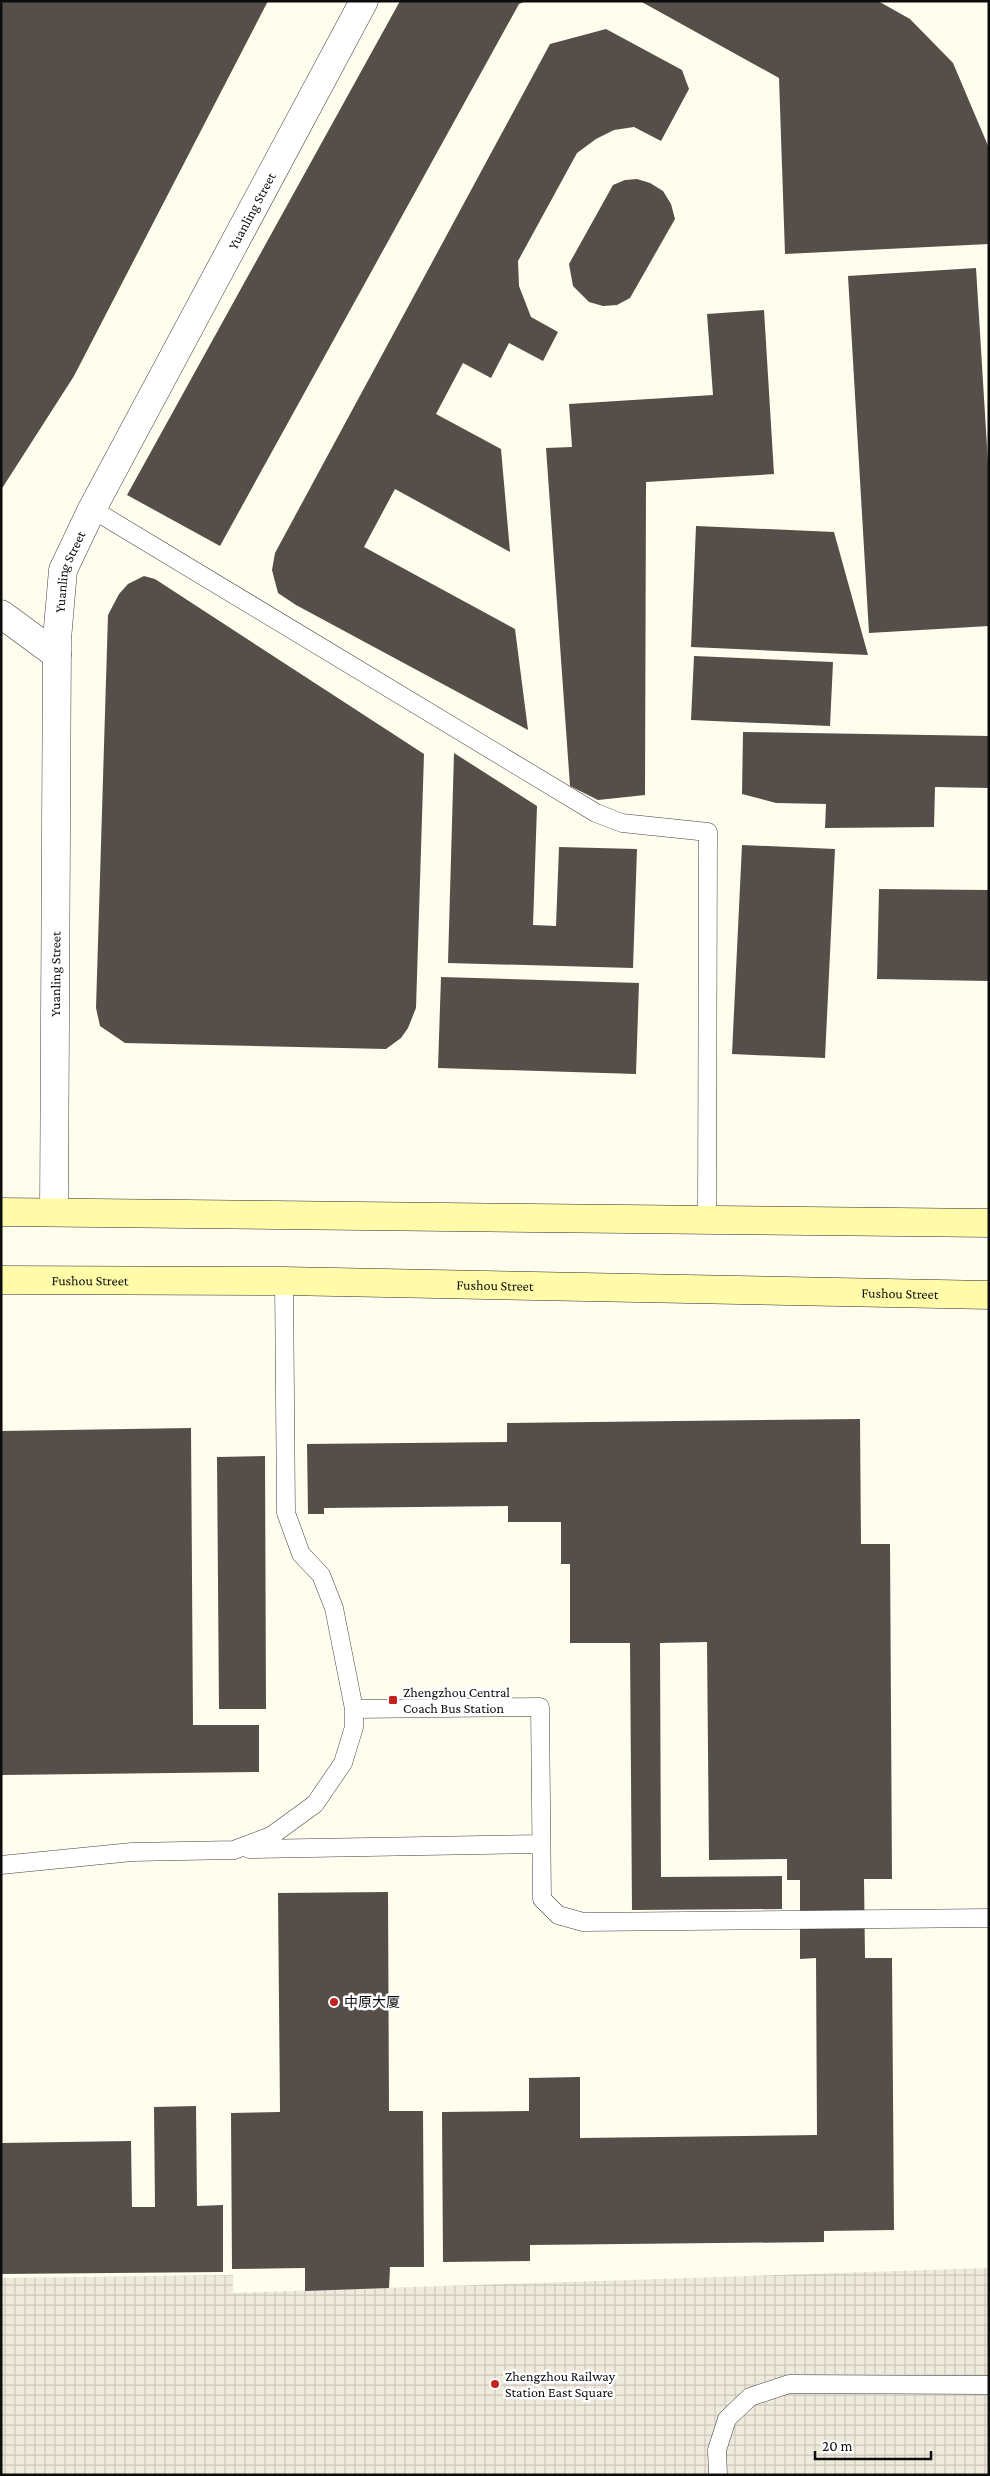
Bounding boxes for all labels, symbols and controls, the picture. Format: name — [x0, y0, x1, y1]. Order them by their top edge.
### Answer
street label: Yuanling Street — [224, 169, 279, 252]
street label: Yuanling Street — [51, 528, 89, 613]
street label: Yuanling Street — [47, 931, 63, 1017]
street label: Fushou Street — [51, 1272, 129, 1288]
street label: Fushou Street — [456, 1276, 534, 1294]
street label: Fushou Street — [861, 1284, 939, 1302]
place label: Zhengzhou Central Coach Bus Station — [403, 1684, 510, 1716]
marker: Zhengzhou Central Coach Bus Station — [387, 1694, 399, 1706]
place label: 中原大厦 — [344, 1994, 400, 2010]
marker: 中原大厦 — [328, 1996, 340, 2008]
place label: Zhengzhou Railway Station East Square — [505, 2368, 616, 2400]
marker: Zhengzhou Railway Station East Square — [489, 2378, 501, 2390]
scale bar — [815, 2428, 931, 2460]
text: 20 m — [822, 2438, 853, 2454]

